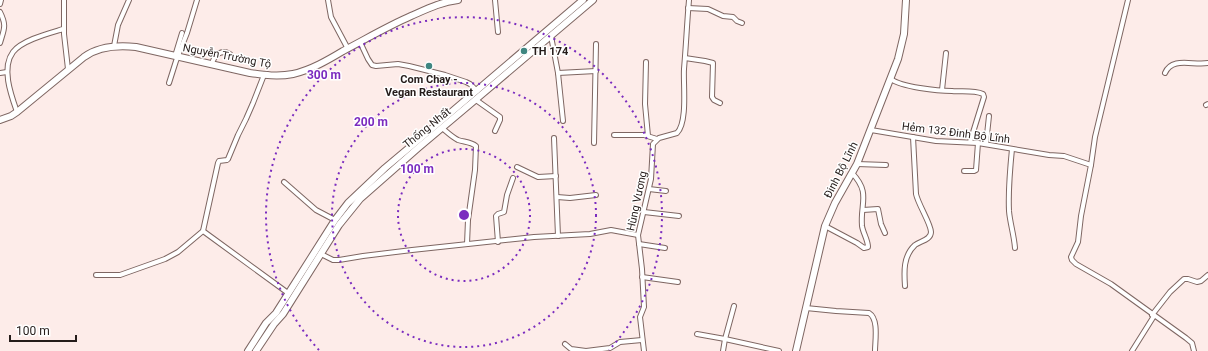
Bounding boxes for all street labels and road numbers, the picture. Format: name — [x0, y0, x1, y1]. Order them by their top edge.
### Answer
street label: Nguyễn Trường Tộ — [182, 41, 272, 71]
street label: Thống Nhất — [401, 105, 454, 151]
street label: Hẻm 132 Đinh Bộ Lĩnh — [901, 120, 1011, 146]
street label: Đinh Bộ Lĩnh — [821, 140, 861, 200]
street label: Hùng Vương — [624, 170, 650, 232]

